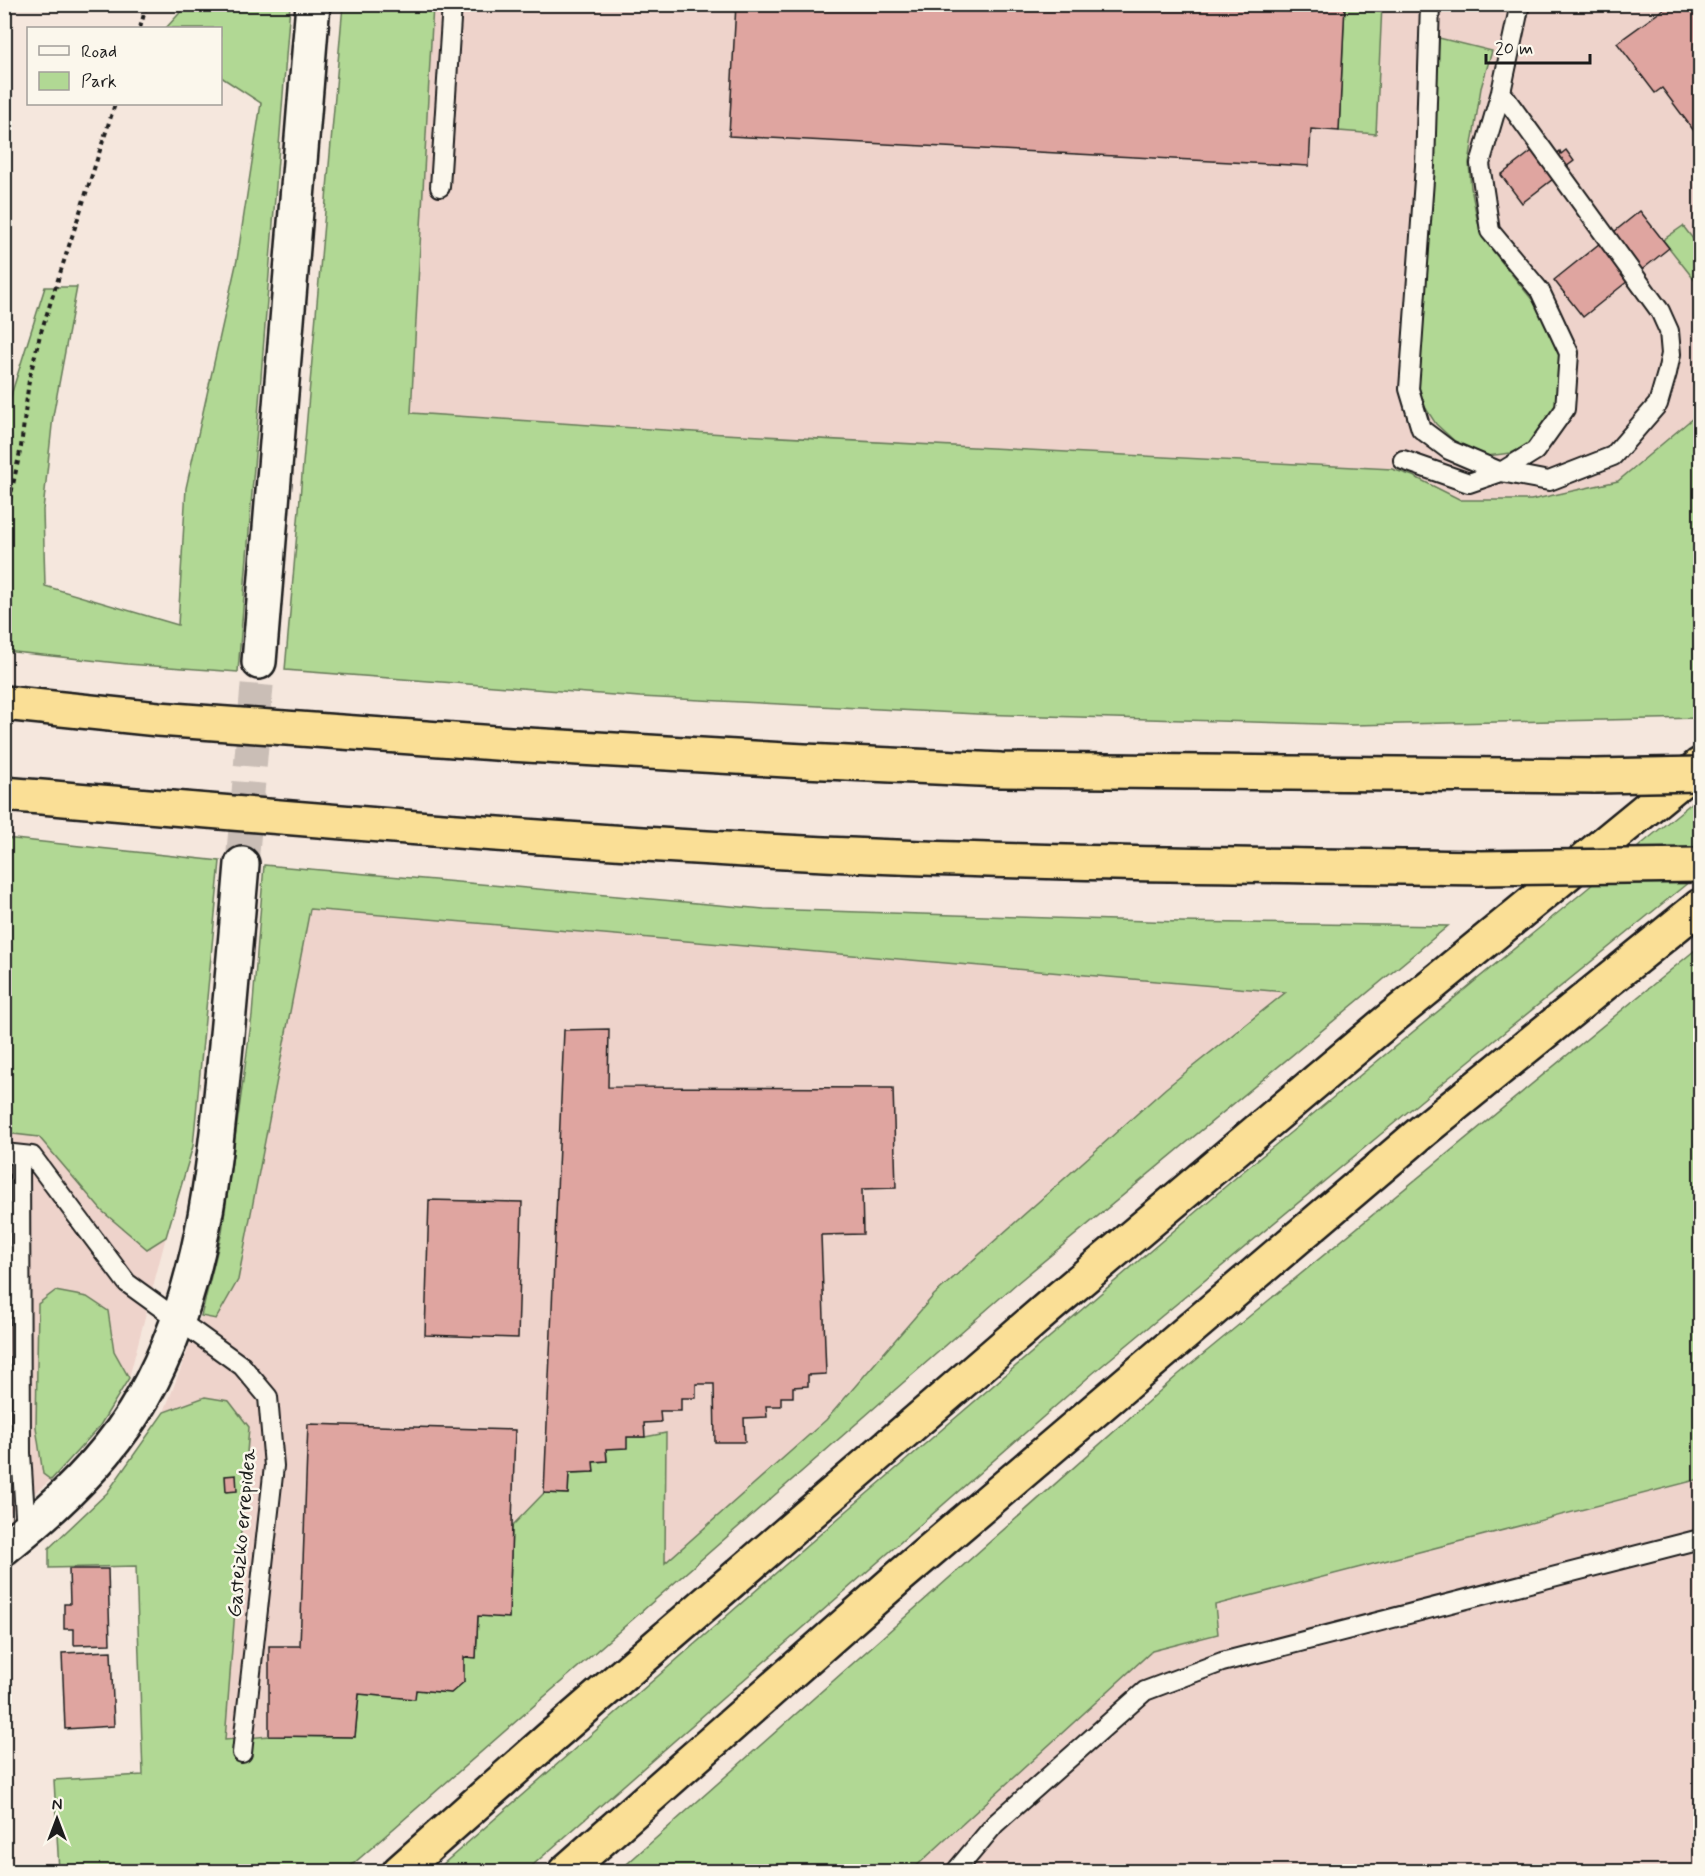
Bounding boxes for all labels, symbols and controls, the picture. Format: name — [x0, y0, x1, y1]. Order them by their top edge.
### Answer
legend — [27, 27, 222, 105]
scale bar — [1486, 27, 1590, 65]
text: 20 m — [1495, 37, 1533, 61]
text: Road — [81, 40, 117, 64]
text: Park — [81, 70, 117, 94]
street label: Gasteizko errepidea — [221, 1447, 263, 1619]
north arrow — [27, 1789, 87, 1849]
text: N — [52, 1795, 62, 1816]

